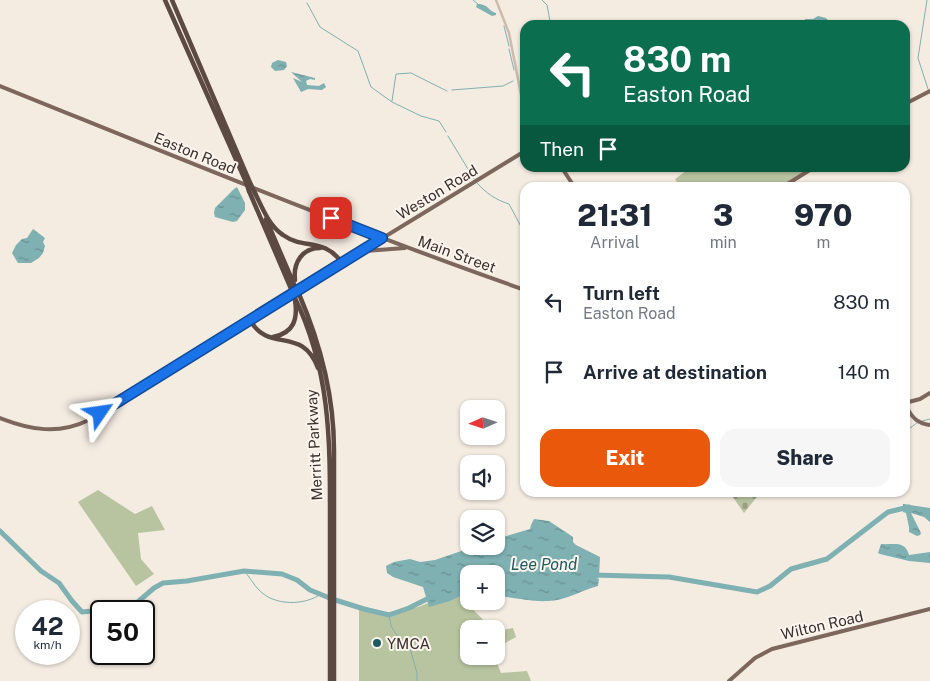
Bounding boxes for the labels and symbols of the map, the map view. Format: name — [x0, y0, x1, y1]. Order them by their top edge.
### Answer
street label: Easton Road — [152, 129, 238, 177]
street label: Weston Road — [393, 161, 481, 223]
pin — [310, 197, 352, 239]
street label: Main Street — [416, 232, 498, 276]
position arrow — [73, 386, 125, 438]
street label: Merritt Parkway — [303, 389, 325, 501]
north arrow — [460, 400, 505, 445]
water label: Lee Pond — [511, 555, 578, 574]
speed limit sign: 50 — [90, 600, 155, 665]
street label: Wilton Road — [779, 607, 865, 643]
place label: YMCA — [387, 635, 431, 652]
marker: YMCA — [371, 637, 383, 649]

